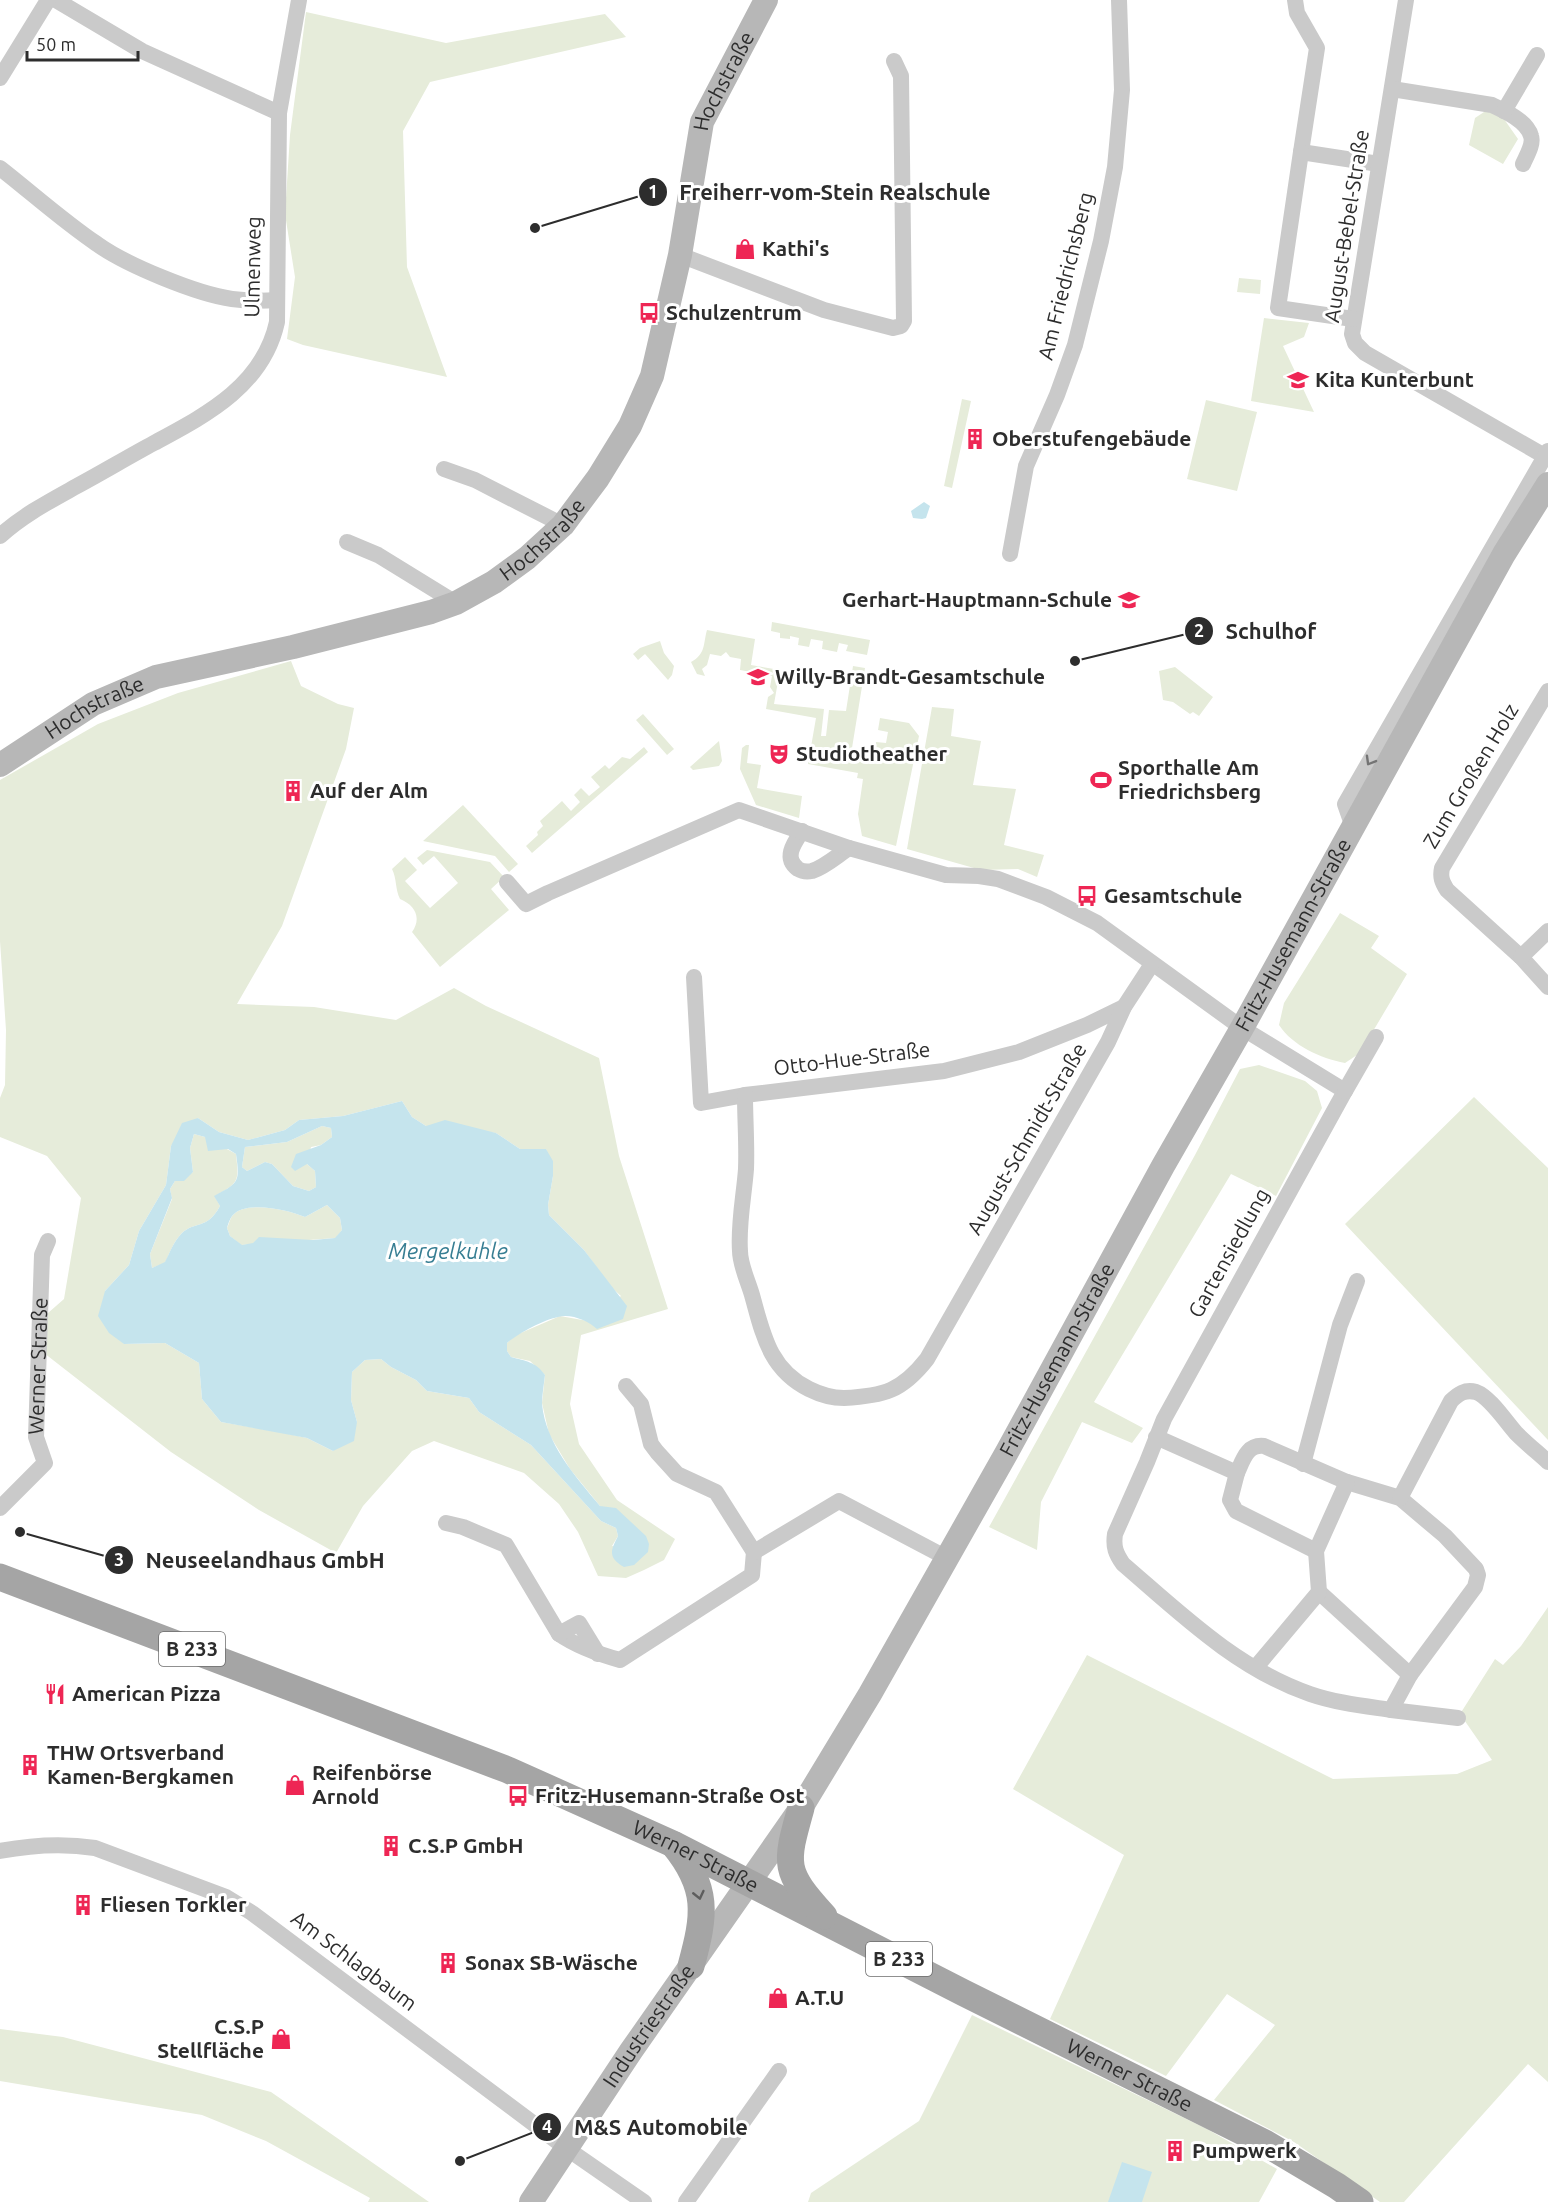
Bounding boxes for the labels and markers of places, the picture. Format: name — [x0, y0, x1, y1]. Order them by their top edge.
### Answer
callout: Freiherr-vom-Stein Realschule — [638, 172, 1003, 212]
place label: Kathi's — [762, 236, 830, 260]
shop icon: Kathi's — [733, 237, 757, 261]
place label: Schulzentrum — [666, 300, 802, 324]
bus stop icon: Schulzentrum — [637, 301, 661, 325]
place label: Kita Kunterbunt — [1315, 367, 1474, 391]
school or university icon: Kita Kunterbunt — [1286, 368, 1310, 392]
place label: Oberstufengebäude — [992, 426, 1191, 450]
building icon: Oberstufengebäude — [963, 427, 987, 451]
place label: Gerhart-Hauptmann-Schule — [842, 587, 1112, 611]
school or university icon: Gerhart-Hauptmann-Schule — [1117, 588, 1141, 612]
callout: Schulhof — [1184, 611, 1329, 651]
place label: Willy-Brandt-Gesamtschule — [775, 664, 1045, 688]
school or university icon: Willy-Brandt-Gesamtschule — [746, 665, 770, 689]
place label: Studiotheather — [796, 741, 948, 765]
theatre icon: Studiotheather — [767, 742, 791, 766]
place label: Sporthalle Am Friedrichsberg — [1118, 755, 1261, 803]
sports icon: Sporthalle Am Friedrichsberg — [1089, 768, 1113, 792]
place label: Auf der Alm — [310, 778, 428, 802]
building icon: Auf der Alm — [281, 779, 305, 803]
place label: Gesamtschule — [1104, 883, 1242, 907]
bus stop icon: Gesamtschule — [1075, 884, 1099, 908]
callout: Neuseelandhaus GmbH — [104, 1540, 397, 1580]
place label: American Pizza — [72, 1681, 221, 1705]
restaurant icon: American Pizza — [43, 1682, 67, 1706]
place label: THW Ortsverband Kamen-Bergkamen — [47, 1740, 234, 1788]
building icon: THW Ortsverband Kamen-Bergkamen — [18, 1753, 42, 1777]
place label: Reifenbörse Arnold — [312, 1760, 432, 1808]
shop icon: Reifenbörse Arnold — [283, 1773, 307, 1797]
place label: Fritz-Husemann-Straße Ost — [535, 1783, 805, 1807]
bus stop icon: Fritz-Husemann-Straße Ost — [506, 1784, 530, 1808]
place label: C.S.P GmbH — [408, 1833, 523, 1857]
building icon: C.S.P GmbH — [379, 1834, 403, 1858]
place label: Fliesen Torkler — [100, 1892, 247, 1916]
building icon: Fliesen Torkler — [71, 1893, 95, 1917]
place label: Sonax SB-Wäsche — [465, 1950, 638, 1974]
building icon: Sonax SB-Wäsche — [436, 1951, 460, 1975]
place label: A.T.U — [795, 1985, 844, 2009]
shop icon: A.T.U — [766, 1986, 790, 2010]
place label: C.S.P Stellfläche — [157, 2014, 264, 2062]
shop icon: C.S.P Stellfläche — [269, 2027, 293, 2051]
callout: M&S Automobile — [532, 2107, 760, 2147]
place label: Pumpwerk — [1192, 2138, 1297, 2162]
building icon: Pumpwerk — [1163, 2139, 1187, 2163]

